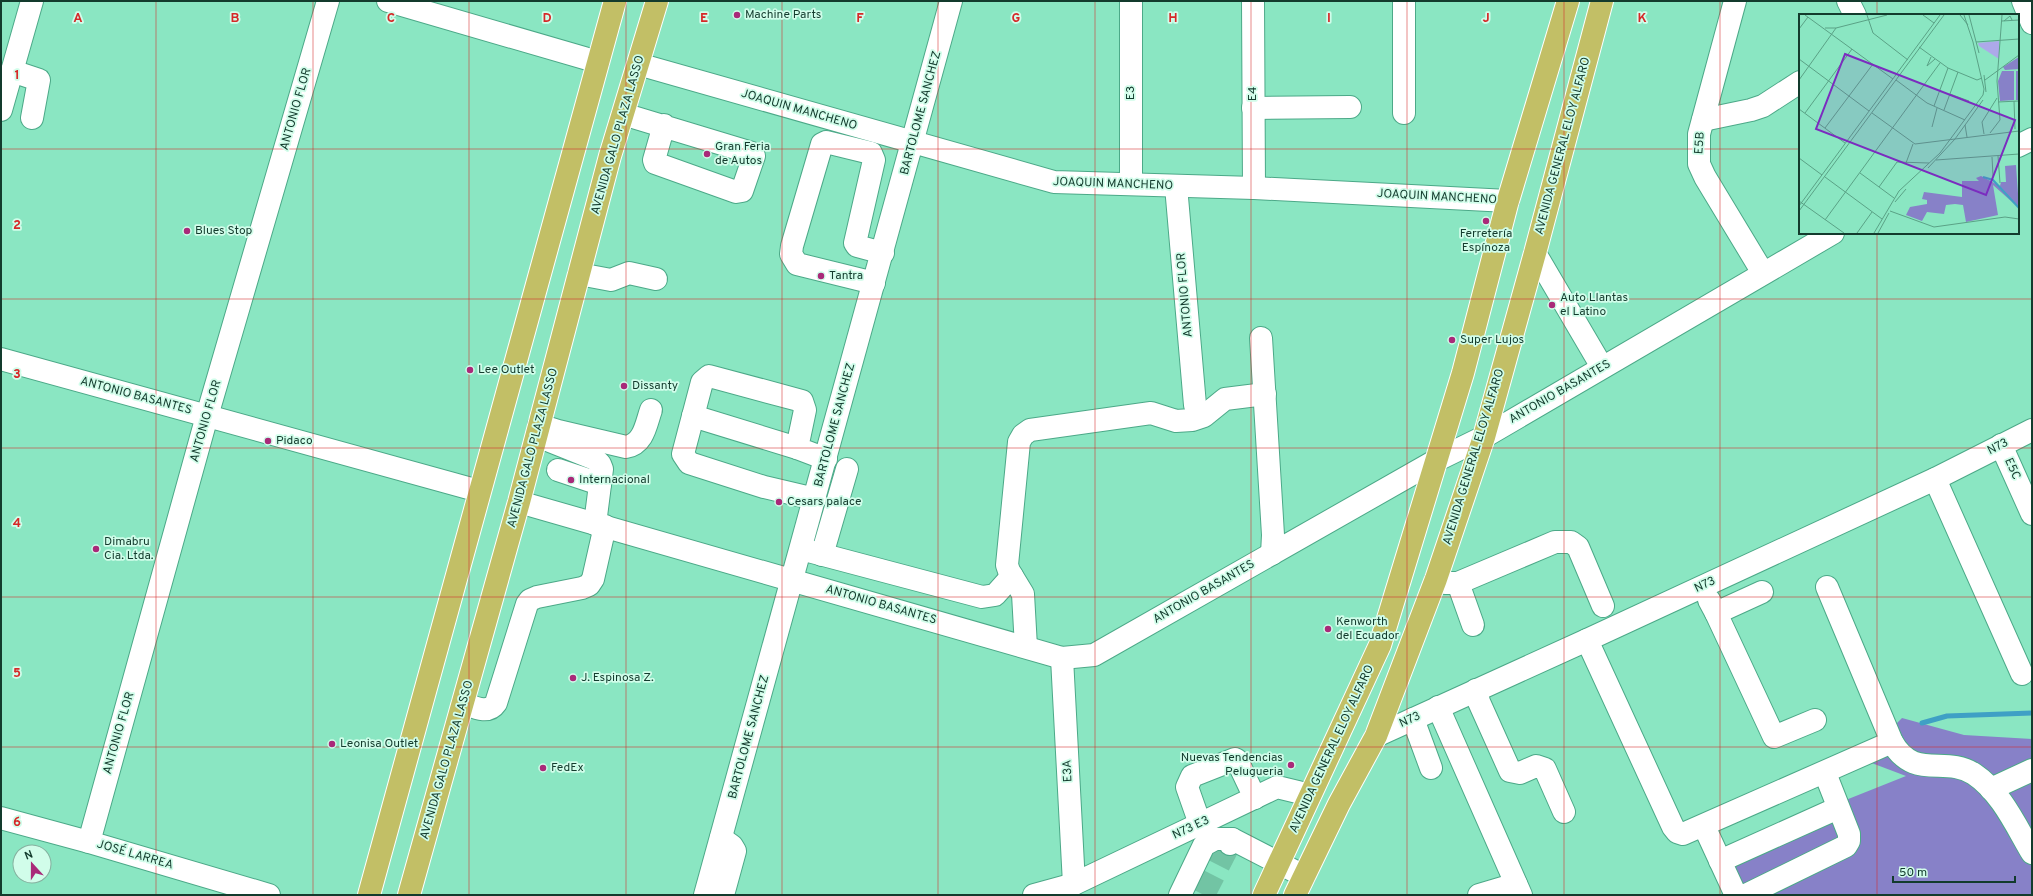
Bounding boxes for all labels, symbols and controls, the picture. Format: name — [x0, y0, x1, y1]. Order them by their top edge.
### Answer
place label: Machine Parts — [745, 7, 822, 23]
marker: Machine Parts — [732, 10, 742, 20]
text: A — [73, 11, 83, 27]
text: B — [231, 11, 240, 27]
text: C — [387, 11, 395, 27]
text: D — [542, 11, 552, 27]
text: E — [700, 11, 708, 27]
text: F — [856, 11, 864, 27]
text: G — [1012, 11, 1021, 27]
text: H — [1168, 11, 1178, 27]
text: I — [1327, 11, 1331, 27]
text: J — [1482, 11, 1490, 27]
text: K — [1637, 11, 1647, 27]
inset map — [1799, 14, 2019, 234]
street label: BARTOLOME SANCHEZ — [897, 49, 945, 177]
street label: AVENIDA GALO PLAZA LASSO — [588, 54, 648, 216]
street label: AVENIDA GENERAL ELOY ALFARO — [1532, 55, 1594, 237]
street label: ANTONIO FLOR — [277, 66, 315, 152]
text: 1 — [14, 68, 20, 84]
street label: JOAQUIN MANCHENO — [739, 86, 859, 134]
street label: E3 — [1123, 86, 1139, 100]
street label: E4 — [1245, 87, 1261, 101]
street label: E5B — [1691, 131, 1709, 155]
place label: Gran Feria de Autos — [715, 139, 770, 169]
marker: Gran Feria de Autos — [702, 149, 712, 159]
street label: JOAQUIN MANCHENO — [1053, 174, 1173, 194]
street label: JOAQUIN MANCHENO — [1377, 186, 1497, 208]
marker: Ferretería Espínoza — [1481, 216, 1491, 226]
text: 2 — [13, 218, 21, 234]
place label: Blues Stop — [195, 223, 253, 239]
marker: Blues Stop — [182, 226, 192, 236]
place label: Ferretería Espínoza — [1460, 226, 1512, 256]
street label: ANTONIO FLOR — [1173, 252, 1197, 338]
place label: Tantra — [829, 268, 863, 284]
marker: Tantra — [816, 271, 826, 281]
place label: Auto Llantas el Latino — [1560, 290, 1628, 320]
marker: Auto Llantas el Latino — [1547, 300, 1557, 310]
place label: Super Lujos — [1460, 332, 1524, 348]
marker: Super Lujos — [1447, 335, 1457, 345]
street label: ANTONIO BASANTES — [1506, 356, 1614, 428]
street label: BARTOLOME SANCHEZ — [811, 361, 859, 489]
place label: Lee Outlet — [478, 362, 534, 378]
marker: Lee Outlet — [465, 365, 475, 375]
street label: AVENIDA GALO PLAZA LASSO — [504, 366, 562, 530]
text: 3 — [13, 367, 21, 383]
street label: AVENIDA GENERAL ELOY ALFARO — [1440, 367, 1508, 547]
street label: ANTONIO BASANTES — [79, 373, 193, 419]
street label: ANTONIO FLOR — [187, 378, 225, 464]
place label: Dissanty — [632, 378, 678, 394]
marker: Dissanty — [619, 381, 629, 391]
place label: Pidaco — [276, 433, 313, 449]
street label: N73 — [1985, 435, 2011, 459]
marker: Pidaco — [263, 436, 273, 446]
street label: E5C — [2000, 456, 2024, 483]
place label: Internacional — [579, 472, 650, 488]
marker: Internacional — [566, 475, 576, 485]
place label: Cesars palace — [787, 494, 862, 510]
marker: Cesars palace — [774, 497, 784, 507]
text: 4 — [13, 516, 21, 532]
place label: Dimabru Cia. Ltda. — [104, 534, 154, 564]
marker: Dimabru Cia. Ltda. — [91, 544, 101, 554]
street label: ANTONIO BASANTES — [1150, 556, 1258, 628]
street label: N73 — [1692, 573, 1718, 597]
street label: ANTONIO BASANTES — [824, 581, 938, 629]
place label: Kenworth del Ecuador — [1336, 614, 1400, 644]
marker: Kenworth del Ecuador — [1323, 624, 1333, 634]
street label: AVENIDA GENERAL ELOY ALFARO — [1286, 663, 1378, 835]
text: 5 — [13, 666, 21, 682]
place label: J. Espinosa Z. — [581, 670, 654, 686]
marker: J. Espinosa Z. — [568, 673, 578, 683]
street label: BARTOLOME SANCHEZ — [725, 673, 773, 801]
street label: AVENIDA GALO PLAZA LASSO — [417, 679, 477, 841]
street label: ANTONIO FLOR — [100, 690, 138, 776]
street label: N73 — [1397, 708, 1423, 732]
place label: Leonisa Outlet — [340, 736, 418, 752]
marker: Leonisa Outlet — [327, 739, 337, 749]
place label: Nuevas Tendencias Pelugueria — [1181, 750, 1283, 780]
street label: E3A — [1059, 759, 1077, 783]
place label: FedEx — [551, 760, 584, 776]
marker: Nuevas Tendencias Pelugueria — [1286, 760, 1296, 770]
marker: FedEx — [538, 763, 548, 773]
street label: N73 E3 — [1170, 813, 1212, 843]
text: 6 — [13, 815, 21, 831]
street label: JOSÉ LARREA — [95, 836, 175, 874]
north arrow — [12, 844, 52, 884]
text: N — [23, 848, 35, 864]
scale bar — [1893, 858, 2015, 884]
text: 50 m — [1899, 865, 1927, 881]

